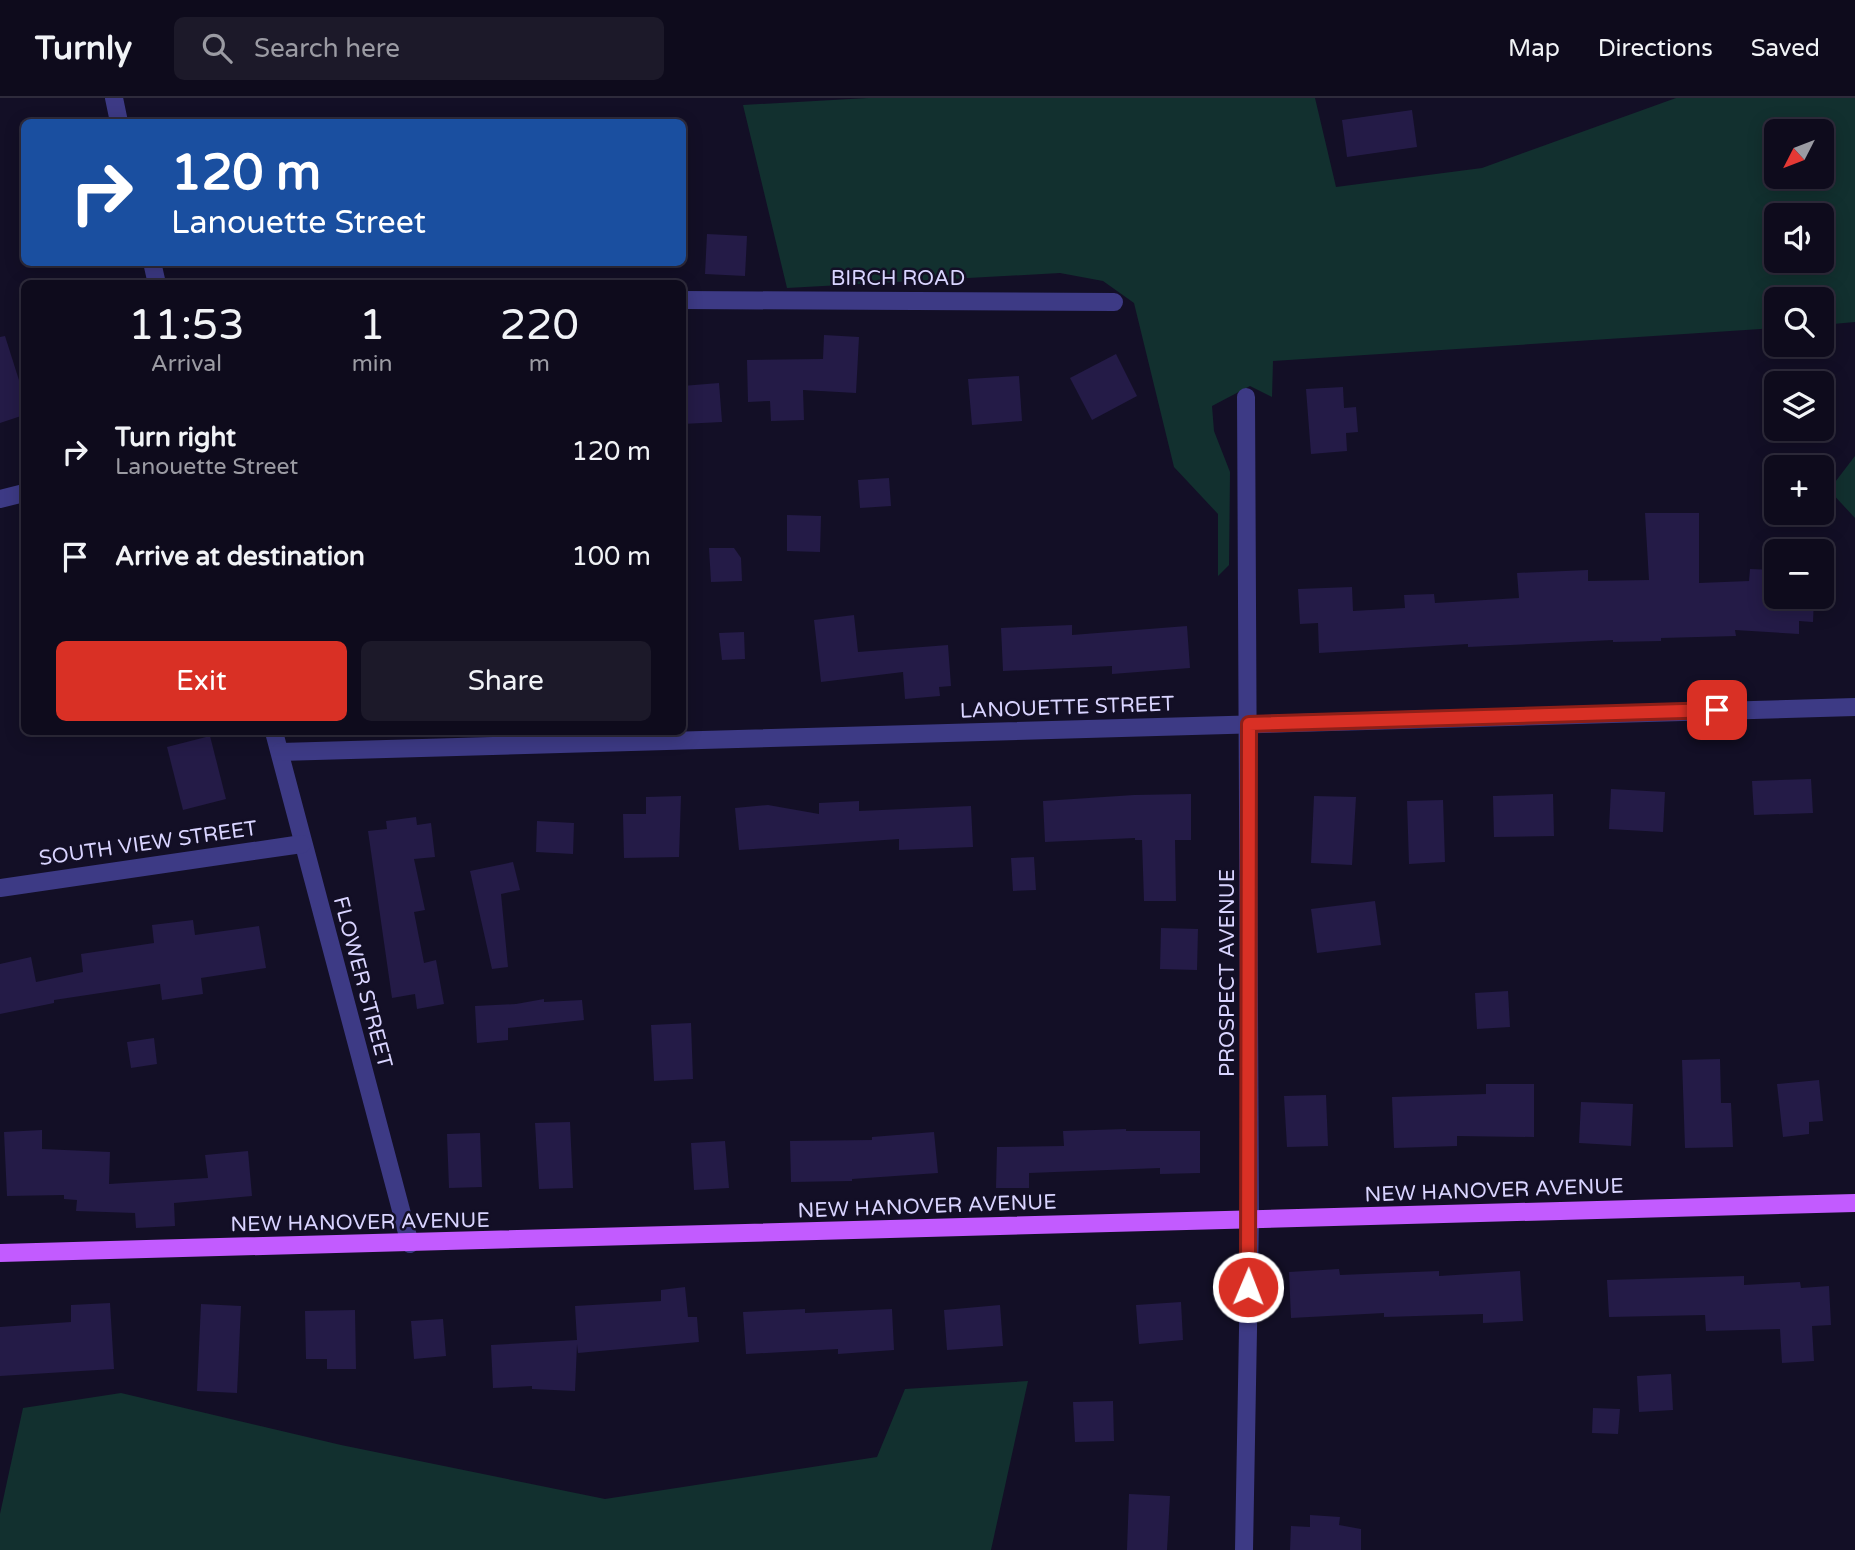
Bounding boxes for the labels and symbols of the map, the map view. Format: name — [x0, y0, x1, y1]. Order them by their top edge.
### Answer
north arrow — [1764, 119, 1834, 189]
street label: BIRCH ROAD — [831, 266, 965, 291]
pin — [1687, 680, 1747, 740]
street label: LANOUETTE STREET — [959, 691, 1175, 724]
street label: SOUTH VIEW STREET — [37, 816, 259, 871]
street label: PROSPECT AVENUE — [1215, 869, 1240, 1077]
street label: FLOWER STREET — [328, 894, 397, 1071]
street label: NEW HANOVER AVENUE — [1364, 1173, 1624, 1208]
street label: NEW HANOVER AVENUE — [797, 1189, 1057, 1224]
street label: NEW HANOVER AVENUE — [230, 1208, 490, 1237]
position arrow — [1211, 1250, 1285, 1324]

